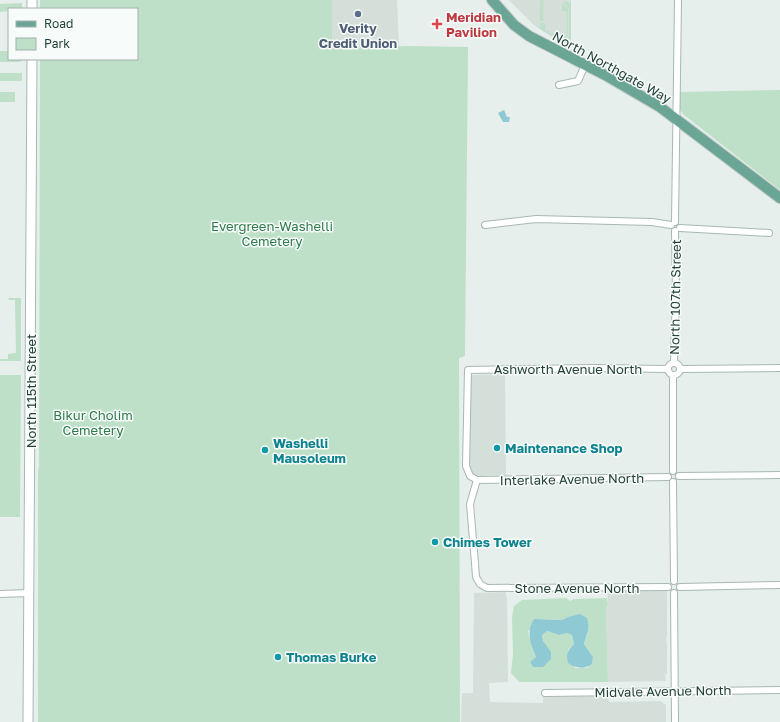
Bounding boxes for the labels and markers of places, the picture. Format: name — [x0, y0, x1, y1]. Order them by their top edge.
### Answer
marker: Verity Credit Union — [353, 9, 363, 19]
place label: Meridian Pavilion — [446, 9, 501, 40]
marker: Meridian Pavilion — [431, 18, 443, 30]
place label: Verity Credit Union — [319, 20, 397, 51]
place label: Washelli Mausoleum — [273, 435, 346, 466]
place label: Maintenance Shop — [505, 440, 622, 456]
marker: Maintenance Shop — [492, 443, 502, 453]
marker: Washelli Mausoleum — [260, 445, 270, 455]
place label: Chimes Tower — [443, 534, 532, 550]
marker: Chimes Tower — [430, 537, 440, 547]
place label: Thomas Burke — [286, 649, 377, 665]
marker: Thomas Burke — [273, 652, 283, 662]

